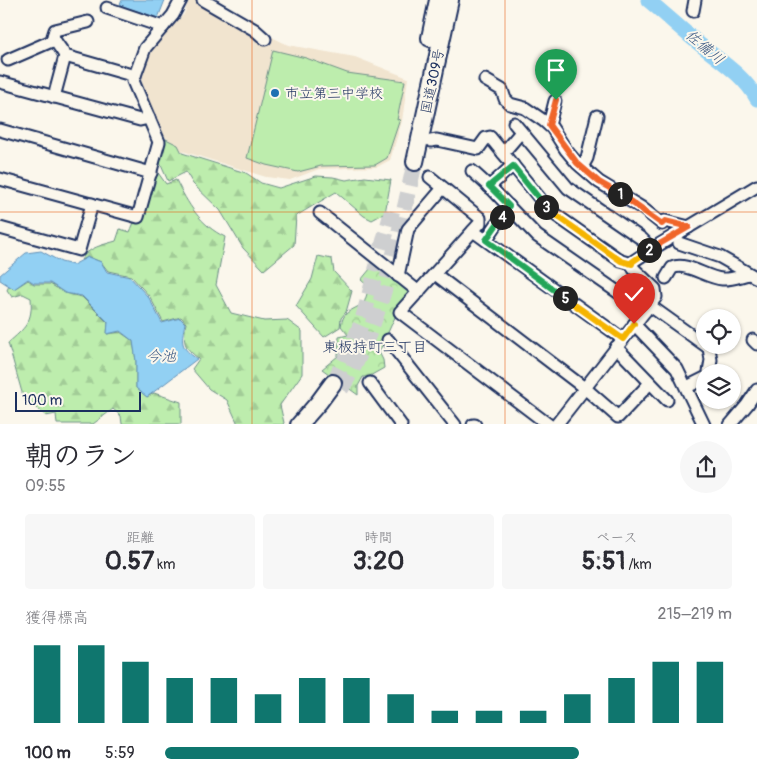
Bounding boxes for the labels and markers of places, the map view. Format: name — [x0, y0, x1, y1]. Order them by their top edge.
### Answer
pin — [535, 49, 577, 100]
place label: 市立第三中学校 — [285, 85, 383, 102]
marker: 市立第三中学校 — [269, 87, 281, 99]
pin: 1 — [608, 182, 632, 206]
pin: 3 — [534, 194, 558, 220]
pin: 4 — [490, 204, 514, 230]
pin: 2 — [636, 238, 662, 262]
pin — [613, 273, 655, 324]
pin: 5 — [552, 286, 578, 310]

